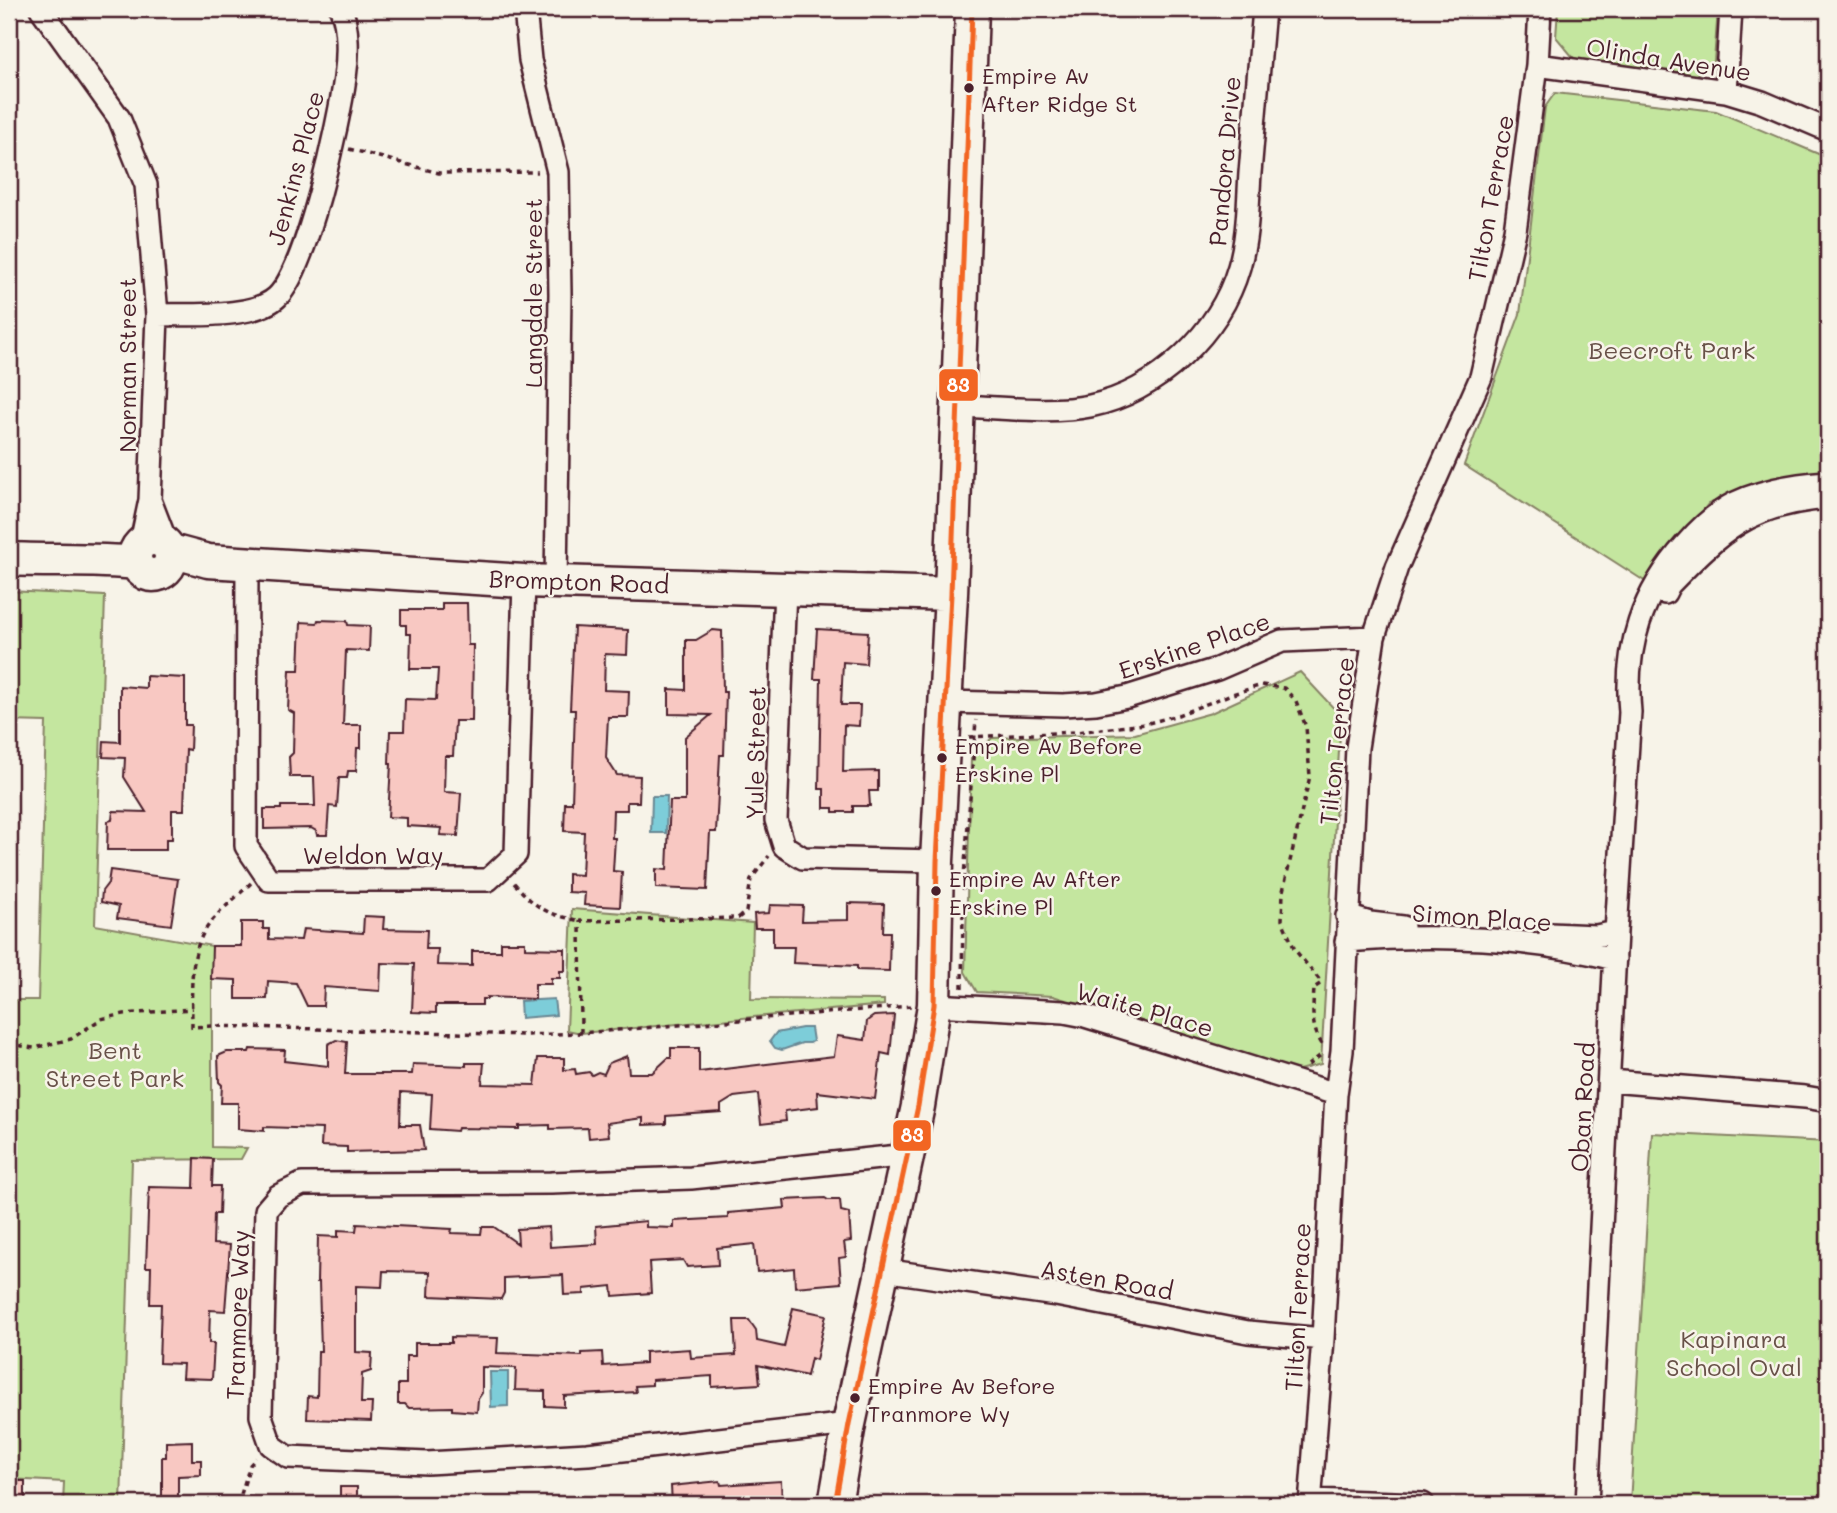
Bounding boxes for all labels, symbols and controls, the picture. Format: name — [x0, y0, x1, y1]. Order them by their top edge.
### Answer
street label: Olinda Avenue — [1584, 31, 1754, 87]
place label: Empire Av After Ridge St — [982, 61, 1137, 118]
street label: Pandora Drive — [1201, 75, 1247, 247]
marker: Empire Av After Ridge St — [962, 81, 976, 95]
street label: Jenkins Place — [259, 87, 331, 249]
street label: Tilton Terrace — [1460, 112, 1520, 284]
street label: Langdale Street — [517, 198, 548, 388]
street label: Norman Street — [111, 277, 142, 453]
park label: Beecroft Park — [1589, 334, 1756, 365]
line badge: 83 — [938, 368, 979, 402]
text: 83 — [946, 372, 970, 397]
street label: Brompton Road — [488, 562, 670, 600]
street label: Erskine Place — [1114, 605, 1274, 685]
street label: Tilton Terrace — [1312, 655, 1360, 827]
street label: Yule Street — [738, 686, 772, 820]
place label: Empire Av Before Erskine Pl — [955, 731, 1142, 788]
marker: Empire Av Before Erskine Pl — [935, 751, 949, 765]
street label: Weldon Way — [303, 839, 443, 870]
place label: Empire Av After Erskine Pl — [949, 864, 1121, 921]
marker: Empire Av After Erskine Pl — [929, 884, 943, 898]
street label: Simon Place — [1411, 897, 1553, 937]
street label: Waite Place — [1073, 975, 1217, 1043]
park label: Bent Street Park — [46, 1034, 184, 1093]
street label: Oban Road — [1563, 1041, 1601, 1173]
line badge: 83 — [892, 1119, 932, 1152]
text: 83 — [900, 1122, 924, 1147]
street label: Tilton Terrace — [1277, 1222, 1317, 1392]
street label: Tranmore Way — [219, 1229, 255, 1401]
street label: Asten Road — [1038, 1252, 1176, 1306]
park label: Kapinara School Oval — [1666, 1323, 1802, 1382]
place label: Empire Av Before Tranmore Wy — [868, 1371, 1055, 1428]
marker: Empire Av Before Tranmore Wy — [848, 1391, 862, 1405]

